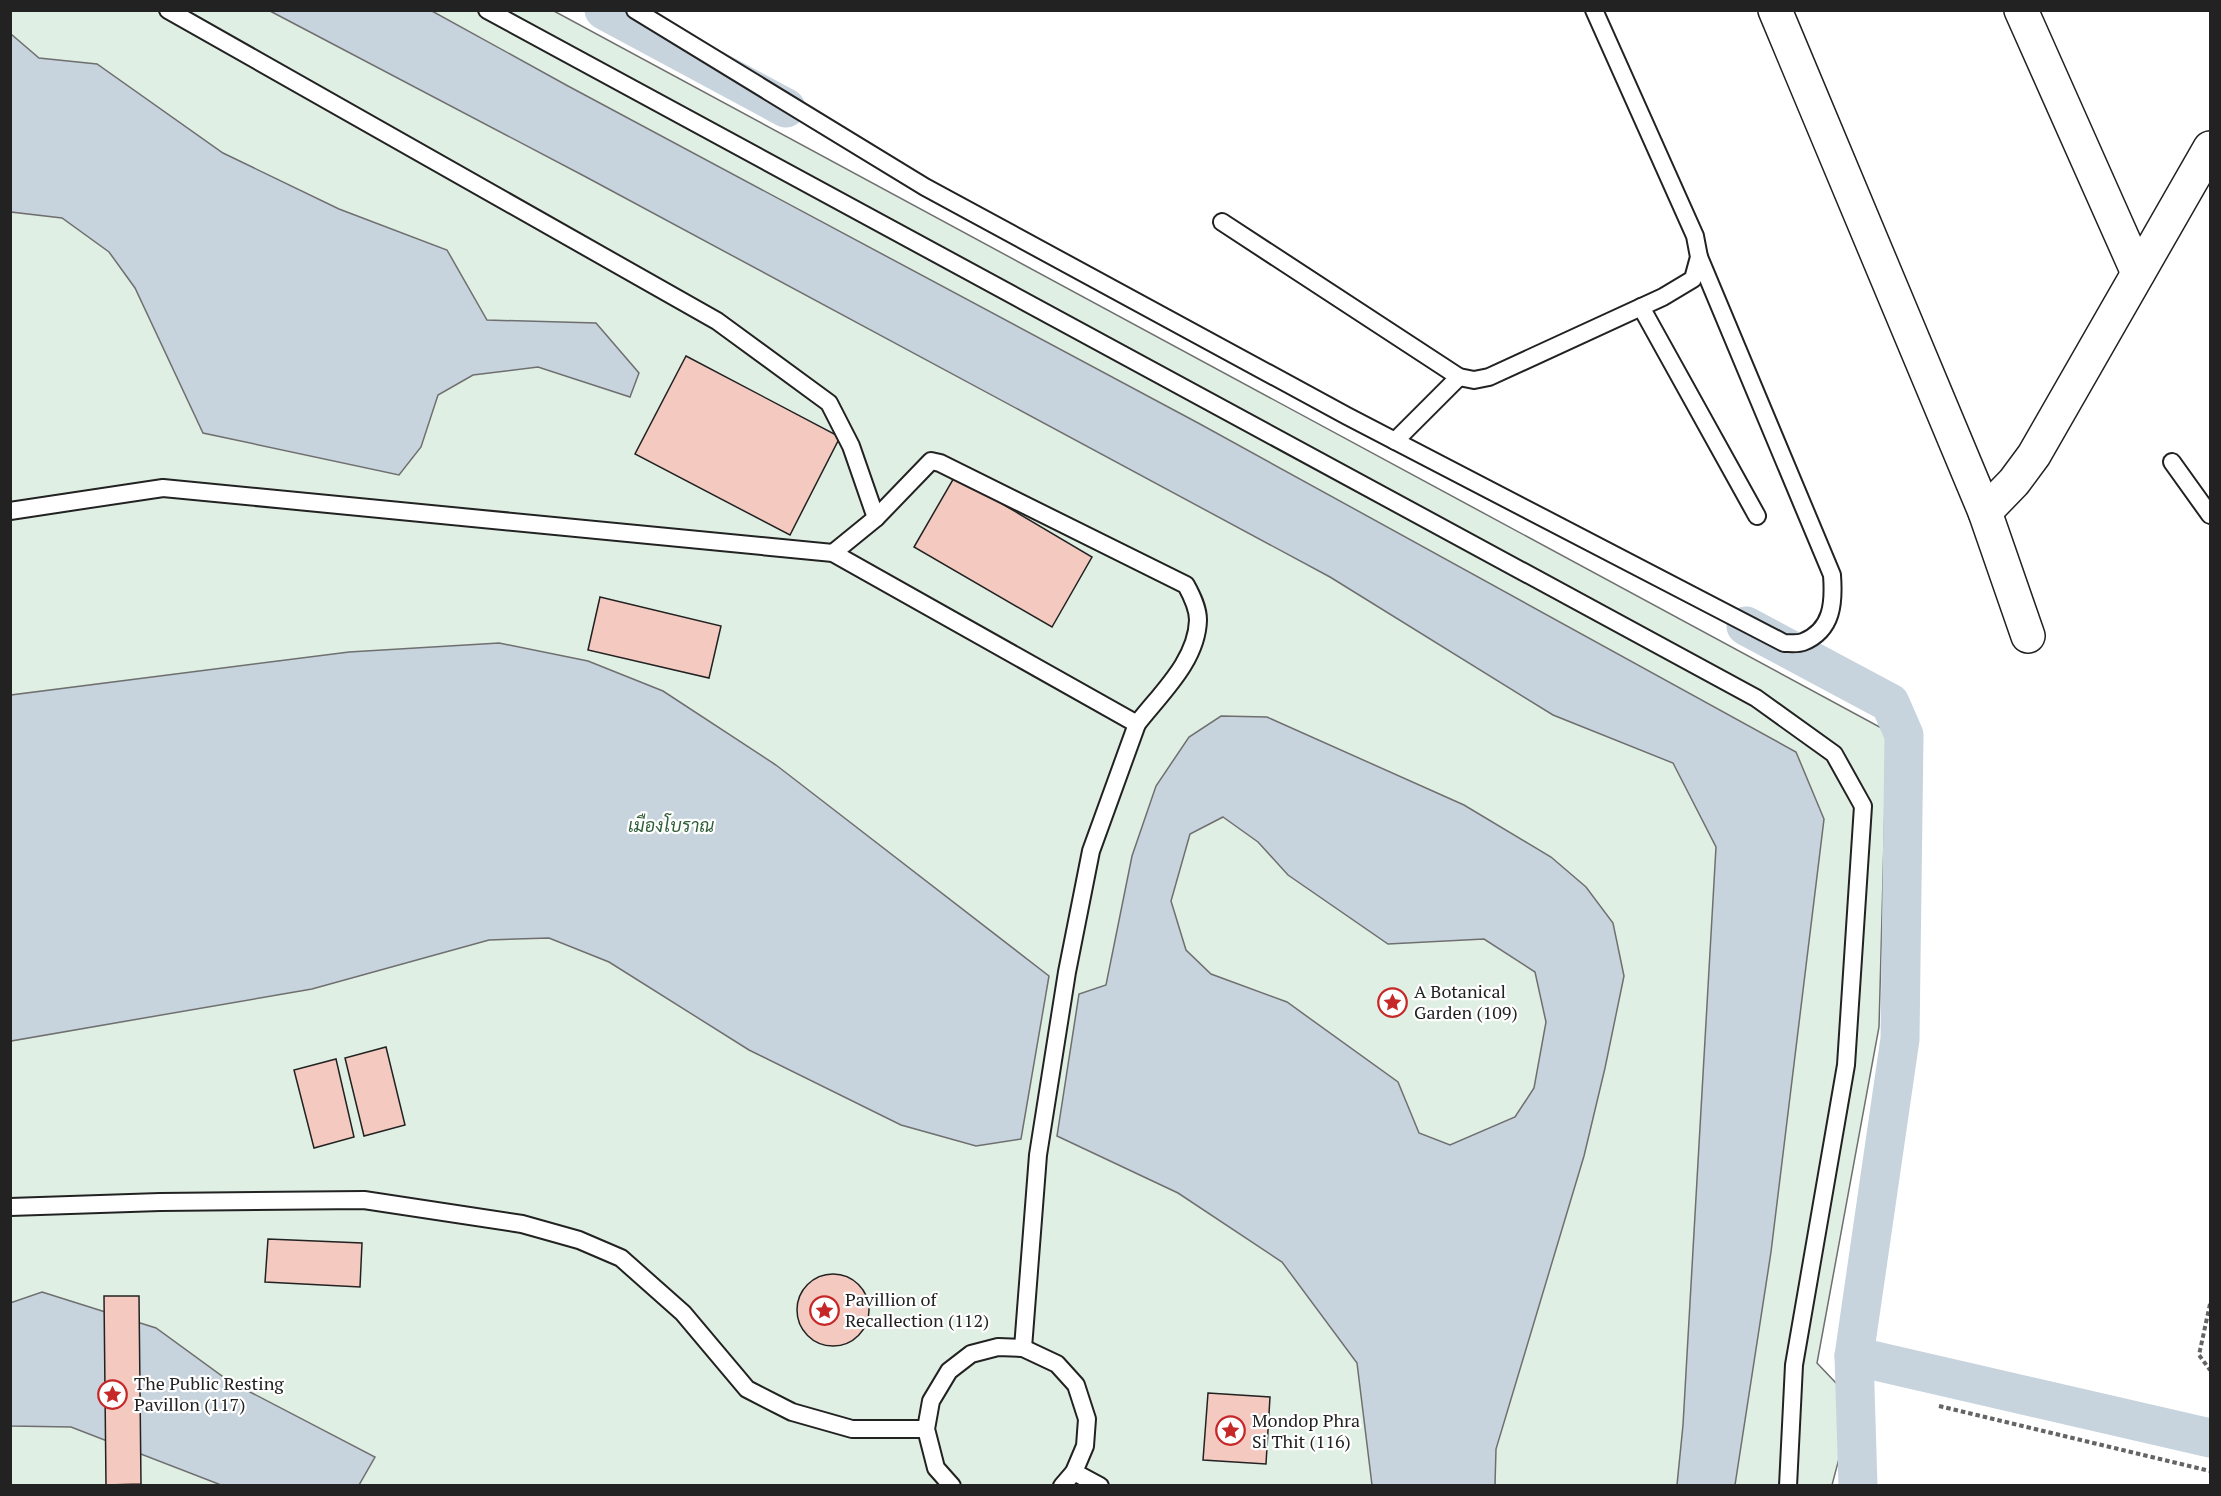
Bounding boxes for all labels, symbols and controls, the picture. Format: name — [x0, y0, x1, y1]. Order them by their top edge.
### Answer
park label: เมืองโบราณ — [628, 813, 714, 837]
place label: A Botanical Garden (109) — [1414, 979, 1518, 1024]
place icon: A Botanical Garden (109) — [1377, 986, 1409, 1018]
place label: Pavillion of Recallection (112) — [845, 1287, 989, 1332]
place icon: Pavillion of Recallection (112) — [808, 1294, 840, 1326]
place label: The Public Resting Pavillon (117) — [134, 1371, 284, 1416]
place icon: The Public Resting Pavillon (117) — [97, 1378, 129, 1410]
place label: Mondop Phra Si Thit (116) — [1252, 1408, 1360, 1453]
place icon: Mondop Phra Si Thit (116) — [1215, 1415, 1247, 1447]

